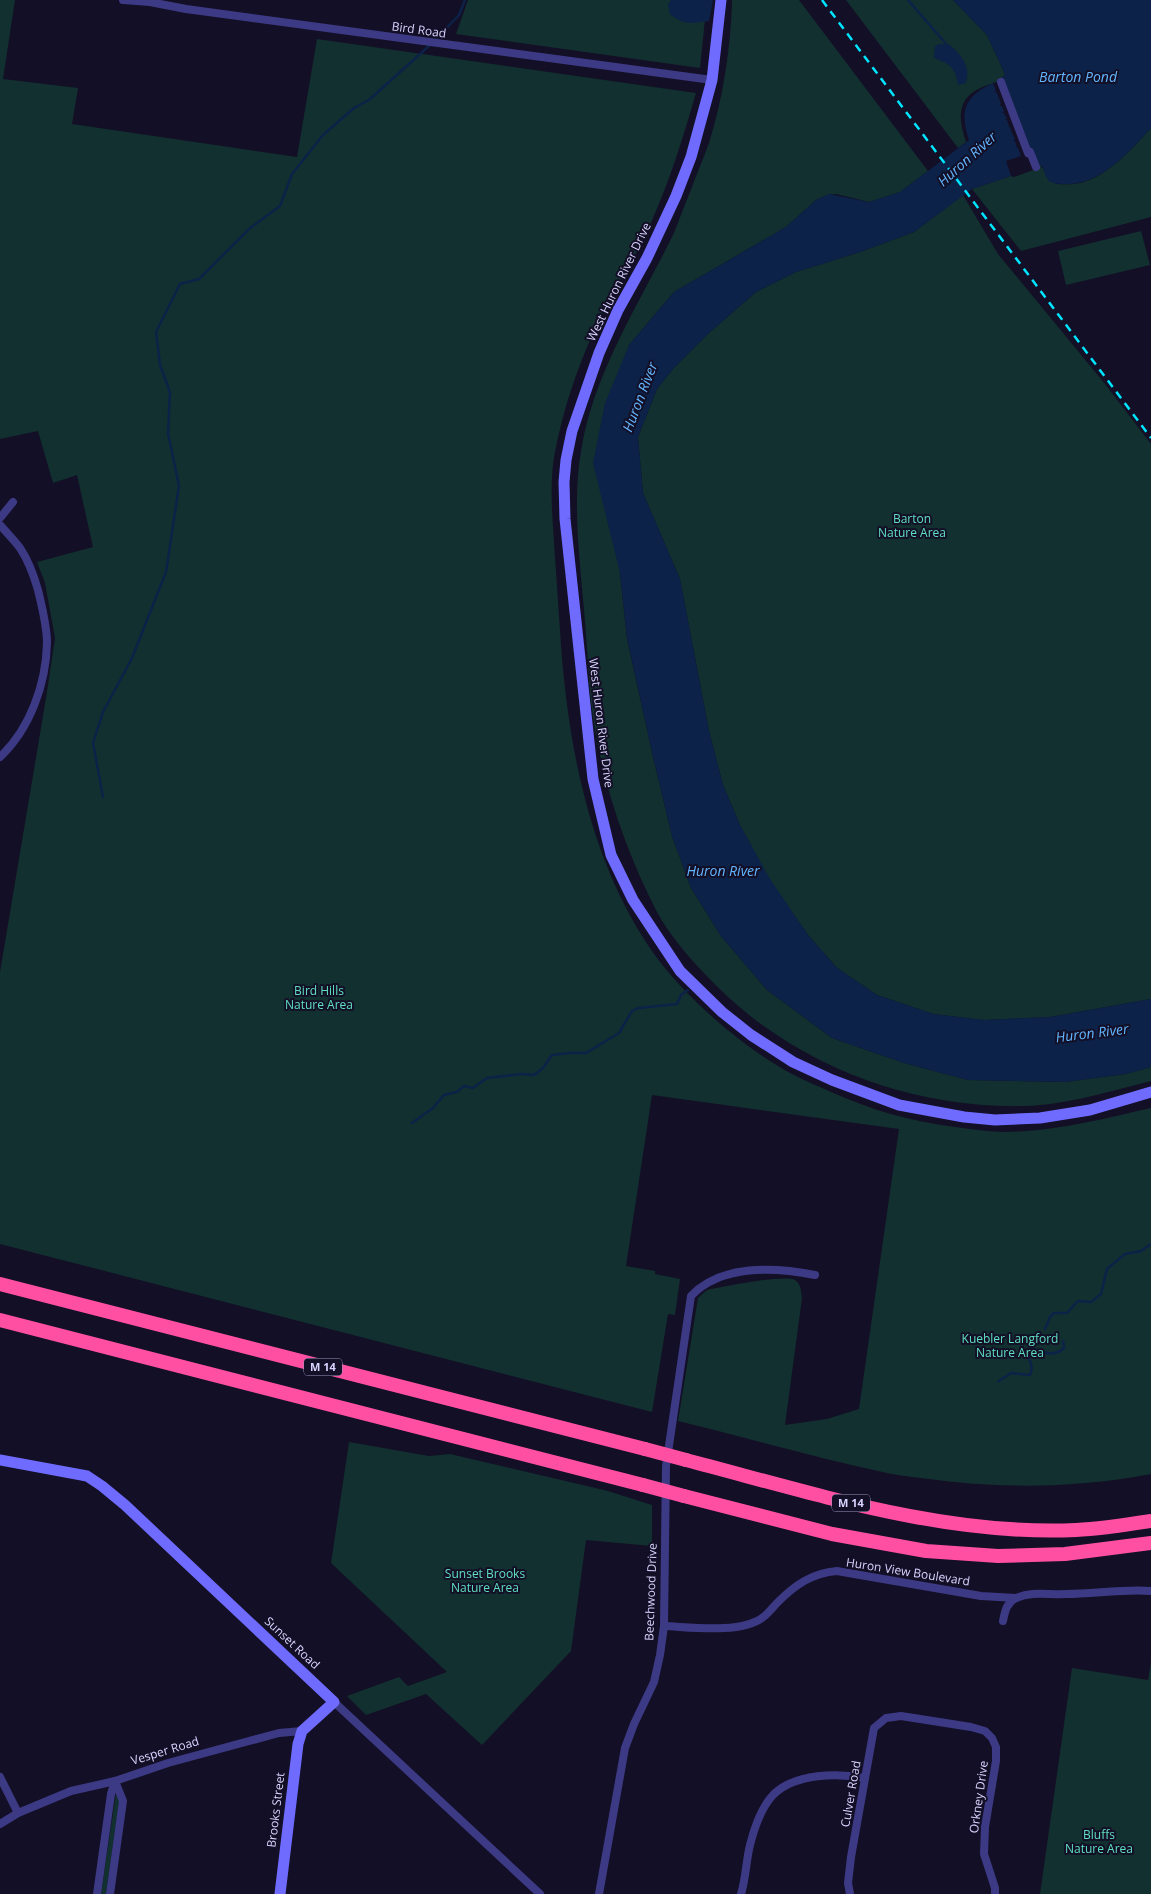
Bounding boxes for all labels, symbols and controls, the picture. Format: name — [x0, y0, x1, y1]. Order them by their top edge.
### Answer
street label: Bird Road — [391, 17, 447, 42]
water label: Barton Pond — [1039, 67, 1118, 86]
water label: Huron River — [933, 127, 1001, 190]
street label: West Huron River Drive — [582, 219, 655, 344]
water label: Huron River — [618, 359, 662, 434]
park label: Barton Nature Area — [878, 510, 946, 541]
street label: West Huron River Drive — [585, 657, 618, 789]
water label: Huron River — [686, 861, 760, 880]
park label: Bird Hills Nature Area — [285, 982, 353, 1013]
water label: Huron River — [1054, 1019, 1130, 1046]
park label: Kuebler Langford Nature Area — [962, 1330, 1058, 1361]
road number: M 14 — [304, 1358, 342, 1375]
road number: M 14 — [832, 1495, 870, 1512]
street label: Beechwood Drive — [640, 1543, 661, 1641]
street label: Huron View Boulevard — [845, 1553, 971, 1590]
park label: Sunset Brooks Nature Area — [445, 1565, 525, 1596]
street label: Sunset Road — [261, 1613, 324, 1673]
street label: Vesper Road — [129, 1732, 201, 1769]
street label: Culver Road — [836, 1759, 865, 1829]
street label: Orkney Drive — [965, 1759, 992, 1834]
street label: Brooks Street — [262, 1771, 289, 1849]
park label: Bluffs Nature Area — [1065, 1826, 1133, 1857]

